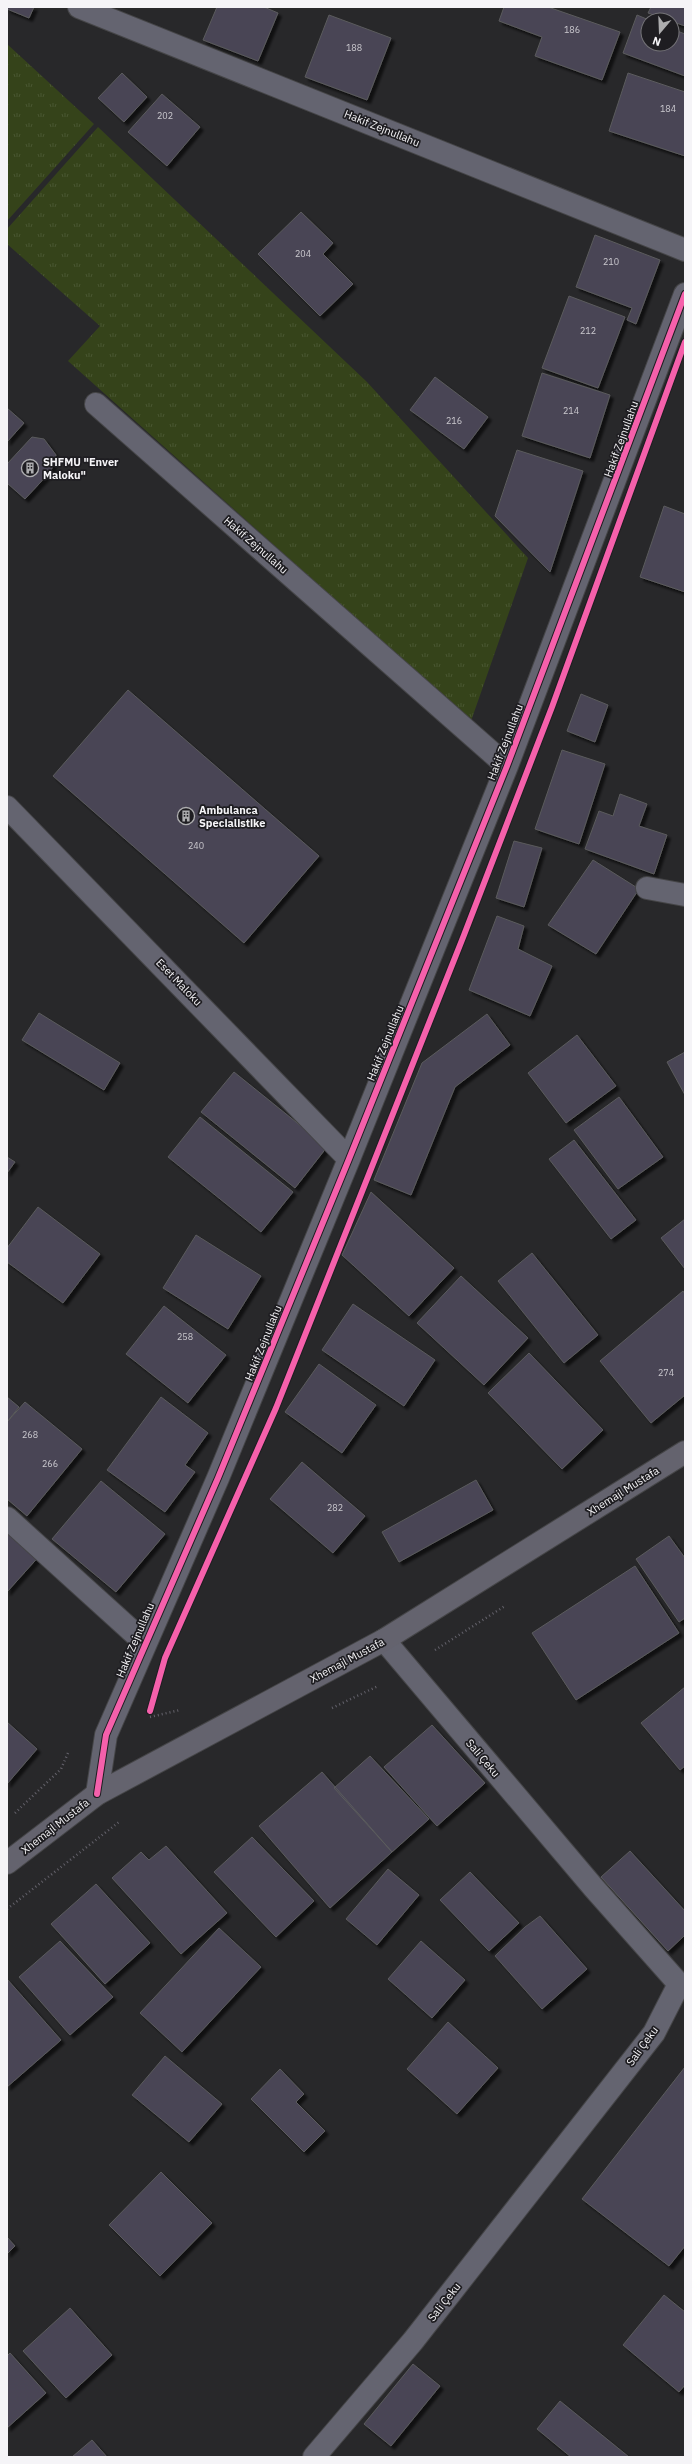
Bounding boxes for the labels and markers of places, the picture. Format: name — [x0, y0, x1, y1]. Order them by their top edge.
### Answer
place label: SHFMU "Enver Maloku" — [43, 455, 119, 482]
building icon: SHFMU "Enver Maloku" — [20, 458, 40, 478]
place label: Ambulanca Specialistike — [199, 803, 265, 830]
building icon: Ambulanca Specialistike — [176, 806, 196, 826]

